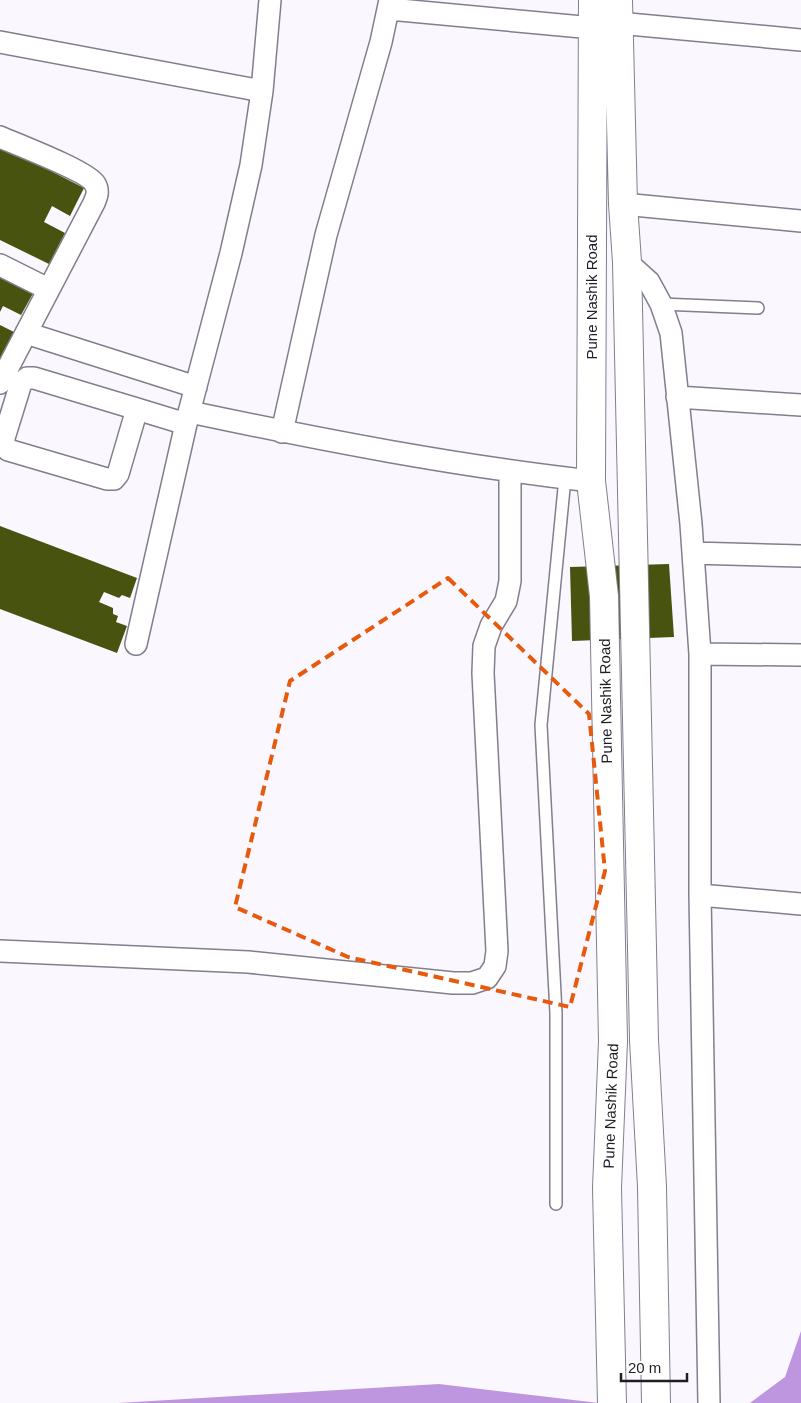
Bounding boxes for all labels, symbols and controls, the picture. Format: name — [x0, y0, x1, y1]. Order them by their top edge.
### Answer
street label: Pune Nashik Road — [583, 234, 600, 360]
street label: Pune Nashik Road — [596, 638, 615, 764]
street label: Pune Nashik Road — [600, 1043, 621, 1169]
scale bar — [621, 1350, 687, 1382]
text: 20 m — [628, 1359, 661, 1376]

